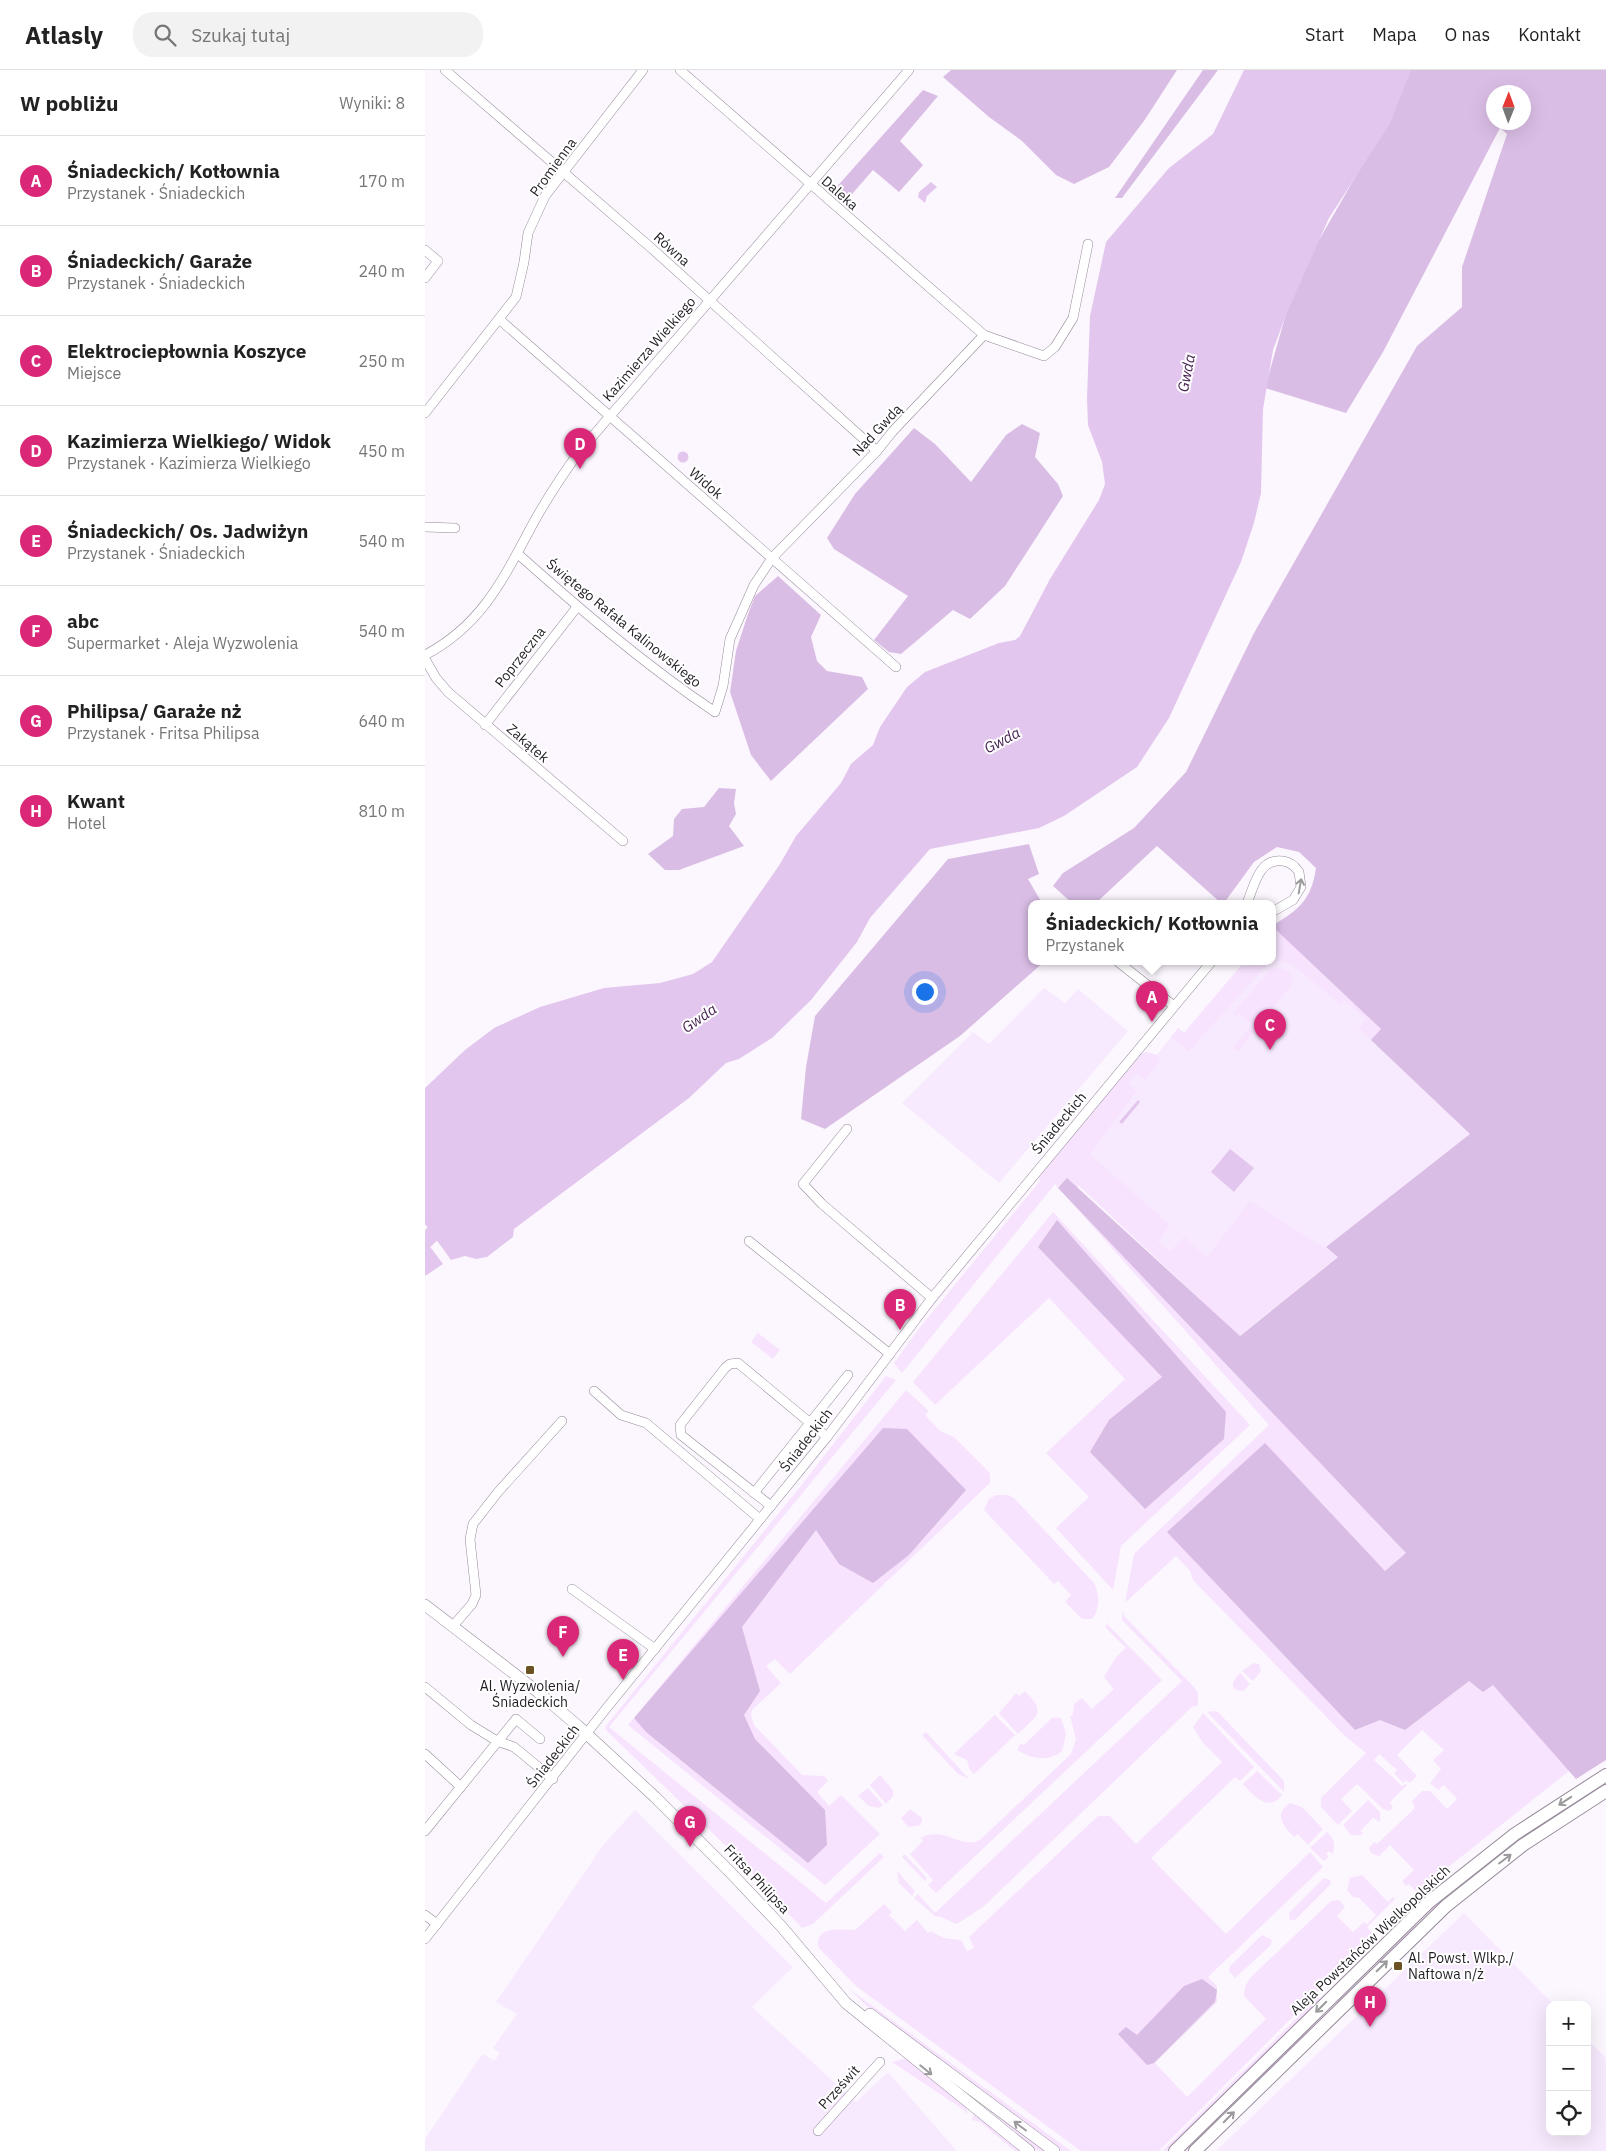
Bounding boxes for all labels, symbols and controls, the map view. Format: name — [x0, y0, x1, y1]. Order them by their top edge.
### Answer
search box — [133, 12, 483, 57]
text: Atlasly — [25, 19, 103, 51]
icon: search — [151, 21, 179, 49]
text: Szukaj tutaj — [191, 23, 290, 47]
text: Start — [1305, 23, 1344, 46]
text: Mapa — [1372, 23, 1417, 46]
text: O nas — [1445, 23, 1490, 46]
text: Kontakt — [1518, 23, 1581, 46]
north arrow — [1486, 85, 1531, 130]
text: W pobliżu — [20, 89, 119, 117]
text: Wyniki: 8 — [339, 93, 405, 113]
street label: Promienna — [526, 134, 581, 200]
text: Śniadeckich/ Kotłownia — [67, 159, 280, 183]
text: A — [31, 171, 41, 191]
text: 170 m — [358, 171, 405, 191]
street label: Daleka — [818, 172, 863, 214]
text: Przystanek · Śniadeckich — [67, 183, 245, 203]
street label: Równa — [650, 228, 694, 270]
text: Śniadeckich/ Garaże — [67, 249, 252, 273]
text: B — [31, 261, 41, 281]
text: 240 m — [358, 261, 405, 281]
text: Przystanek · Śniadeckich — [67, 273, 245, 293]
street label: Kazimierza Wielkiego — [599, 293, 700, 405]
text: Elektrociepłownia Koszyce — [67, 339, 306, 363]
text: C — [31, 351, 41, 371]
text: 250 m — [358, 351, 405, 371]
water label: Gwda — [1173, 352, 1199, 394]
text: Miejsce — [67, 363, 121, 383]
street label: Nad Gwdą — [848, 400, 906, 460]
pin: D — [564, 428, 596, 469]
text: Kazimierza Wielkiego/ Widok — [67, 429, 331, 453]
text: D — [30, 441, 42, 461]
text: 450 m — [358, 441, 405, 461]
text: Przystanek · Kazimierza Wielkiego — [67, 453, 311, 473]
street label: Widok — [685, 463, 727, 503]
text: Śniadeckich/ Os. Jadwiżyn — [67, 519, 308, 543]
text: E — [31, 531, 41, 551]
text: 540 m — [358, 531, 405, 551]
text: Przystanek · Śniadeckich — [67, 543, 245, 563]
street label: Świętego Rafała Kalinowskiego — [543, 554, 706, 691]
text: abc — [67, 609, 99, 633]
text: F — [31, 621, 41, 641]
text: 540 m — [358, 621, 405, 641]
street label: Poprzeczna — [491, 623, 550, 691]
text: Supermarket · Aleja Wyzwolenia — [67, 633, 298, 653]
text: Philipsa/ Garaże nż — [67, 699, 242, 723]
text: G — [30, 711, 42, 731]
text: 640 m — [358, 711, 405, 731]
street label: Zakątek — [503, 720, 553, 767]
text: Przystanek · Fritsa Philipsa — [67, 723, 260, 743]
water label: Gwda — [981, 723, 1024, 757]
text: Kwant — [67, 789, 125, 813]
text: H — [30, 801, 42, 821]
text: 810 m — [358, 801, 405, 821]
text: Hotel — [67, 813, 106, 833]
one-way arrow — [1295, 879, 1305, 895]
popup — [1028, 900, 1276, 965]
text: Śniadeckich/ Kotłownia — [1046, 911, 1258, 935]
text: Przystanek — [1046, 935, 1124, 955]
your location — [912, 979, 938, 1005]
pin: A — [1136, 981, 1168, 1022]
water label: Gwda — [678, 999, 720, 1037]
pin: C — [1254, 1009, 1286, 1050]
street label: Śniadeckich — [1027, 1088, 1090, 1158]
pin: B — [884, 1289, 916, 1330]
street label: Śniadeckich — [775, 1404, 836, 1475]
pin: F — [547, 1616, 579, 1657]
pin: E — [607, 1639, 639, 1680]
marker: Al. Wyzwolenia/ Śniadeckich — [524, 1664, 536, 1676]
place label: Al. Wyzwolenia/ Śniadeckich — [480, 1677, 580, 1711]
street label: Śniadeckich — [522, 1720, 583, 1791]
one-way arrow — [1558, 1796, 1572, 1806]
pin: G — [674, 1806, 706, 1847]
street label: Fritsa Philipsa — [720, 1841, 794, 1918]
one-way arrow — [1498, 1853, 1511, 1864]
street label: Aleja Powstańców Wielkopolskich — [1286, 1861, 1454, 2019]
place label: Al. Powst. Wlkp./ Naftowa n/ż — [1408, 1949, 1514, 1983]
one-way arrow — [1376, 1960, 1389, 1972]
marker: Al. Powst. Wlkp./ Naftowa n/ż — [1392, 1960, 1404, 1972]
pin: H — [1354, 1986, 1386, 2027]
one-way arrow — [1315, 2001, 1327, 2013]
map controls — [1546, 2001, 1591, 2136]
button: + — [1546, 2001, 1591, 2046]
button: − — [1546, 2046, 1591, 2091]
street label: Prześwit — [814, 2061, 864, 2113]
one-way arrow — [920, 2064, 933, 2075]
button: locate — [1546, 2091, 1591, 2136]
one-way arrow — [1223, 2111, 1236, 2123]
one-way arrow — [1013, 2121, 1027, 2131]

